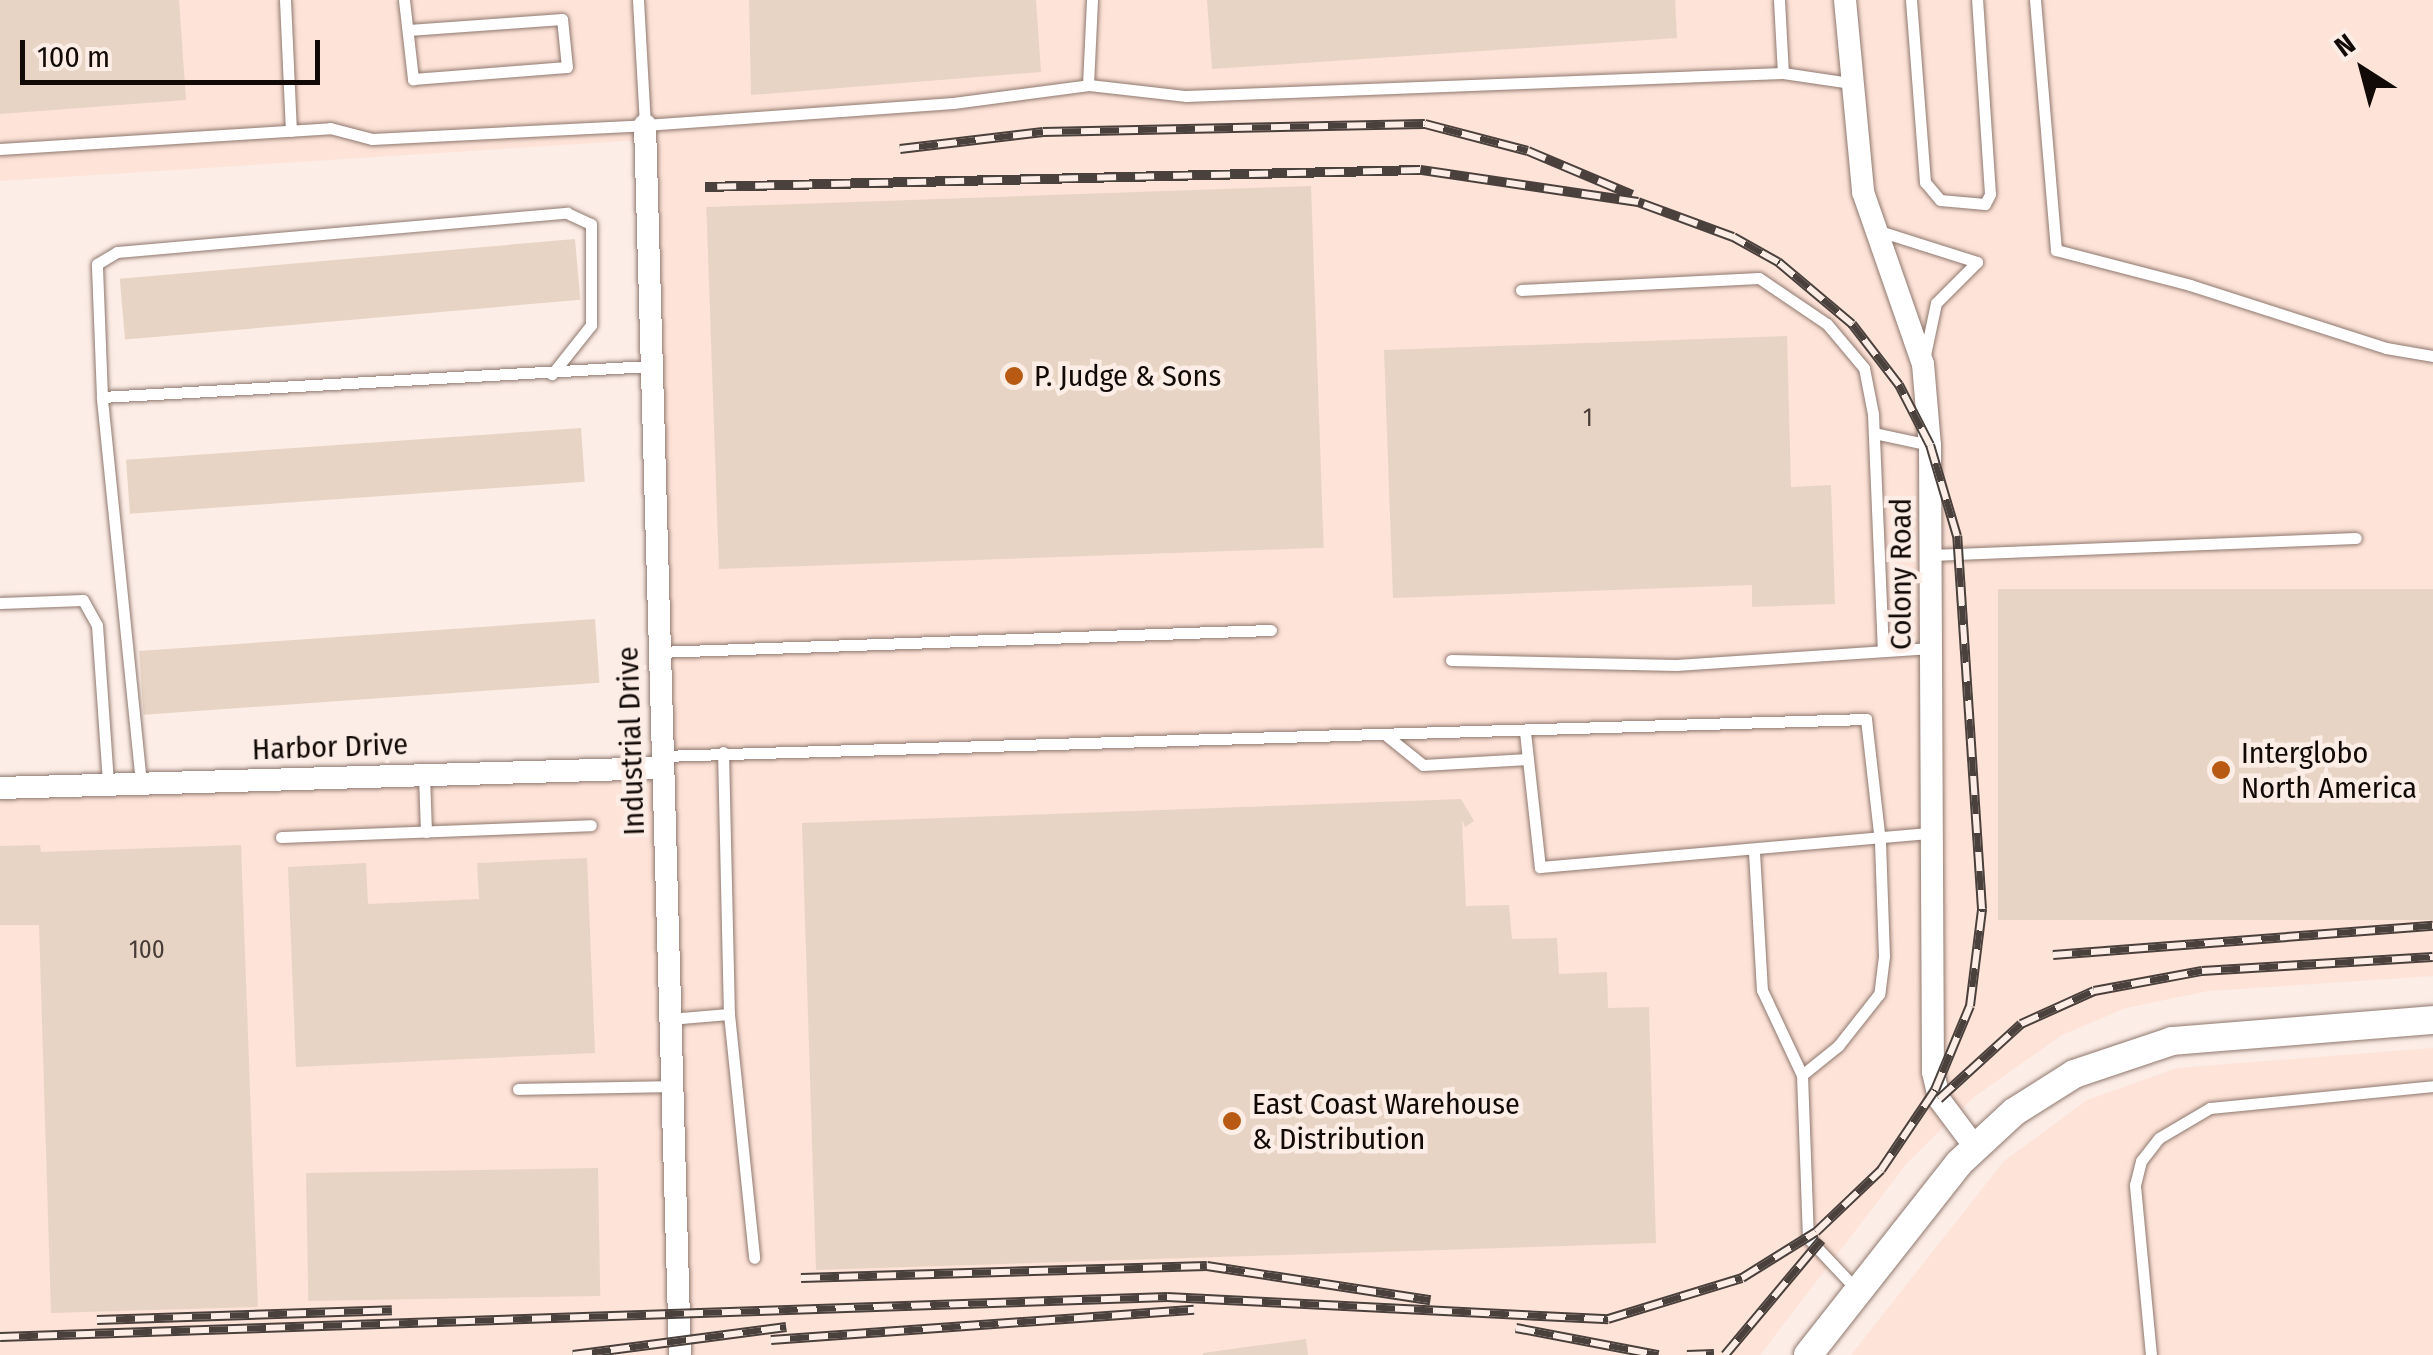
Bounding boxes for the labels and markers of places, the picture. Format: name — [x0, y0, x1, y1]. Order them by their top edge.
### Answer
place label: P. Judge & Sons — [1034, 358, 1221, 394]
marker: P. Judge & Sons — [1003, 365, 1025, 387]
place label: Interglobo North America — [2241, 735, 2417, 806]
marker: Interglobo North America — [2210, 759, 2232, 781]
place label: East Coast Warehouse & Distribution — [1252, 1086, 1520, 1156]
marker: East Coast Warehouse & Distribution — [1221, 1110, 1243, 1132]

